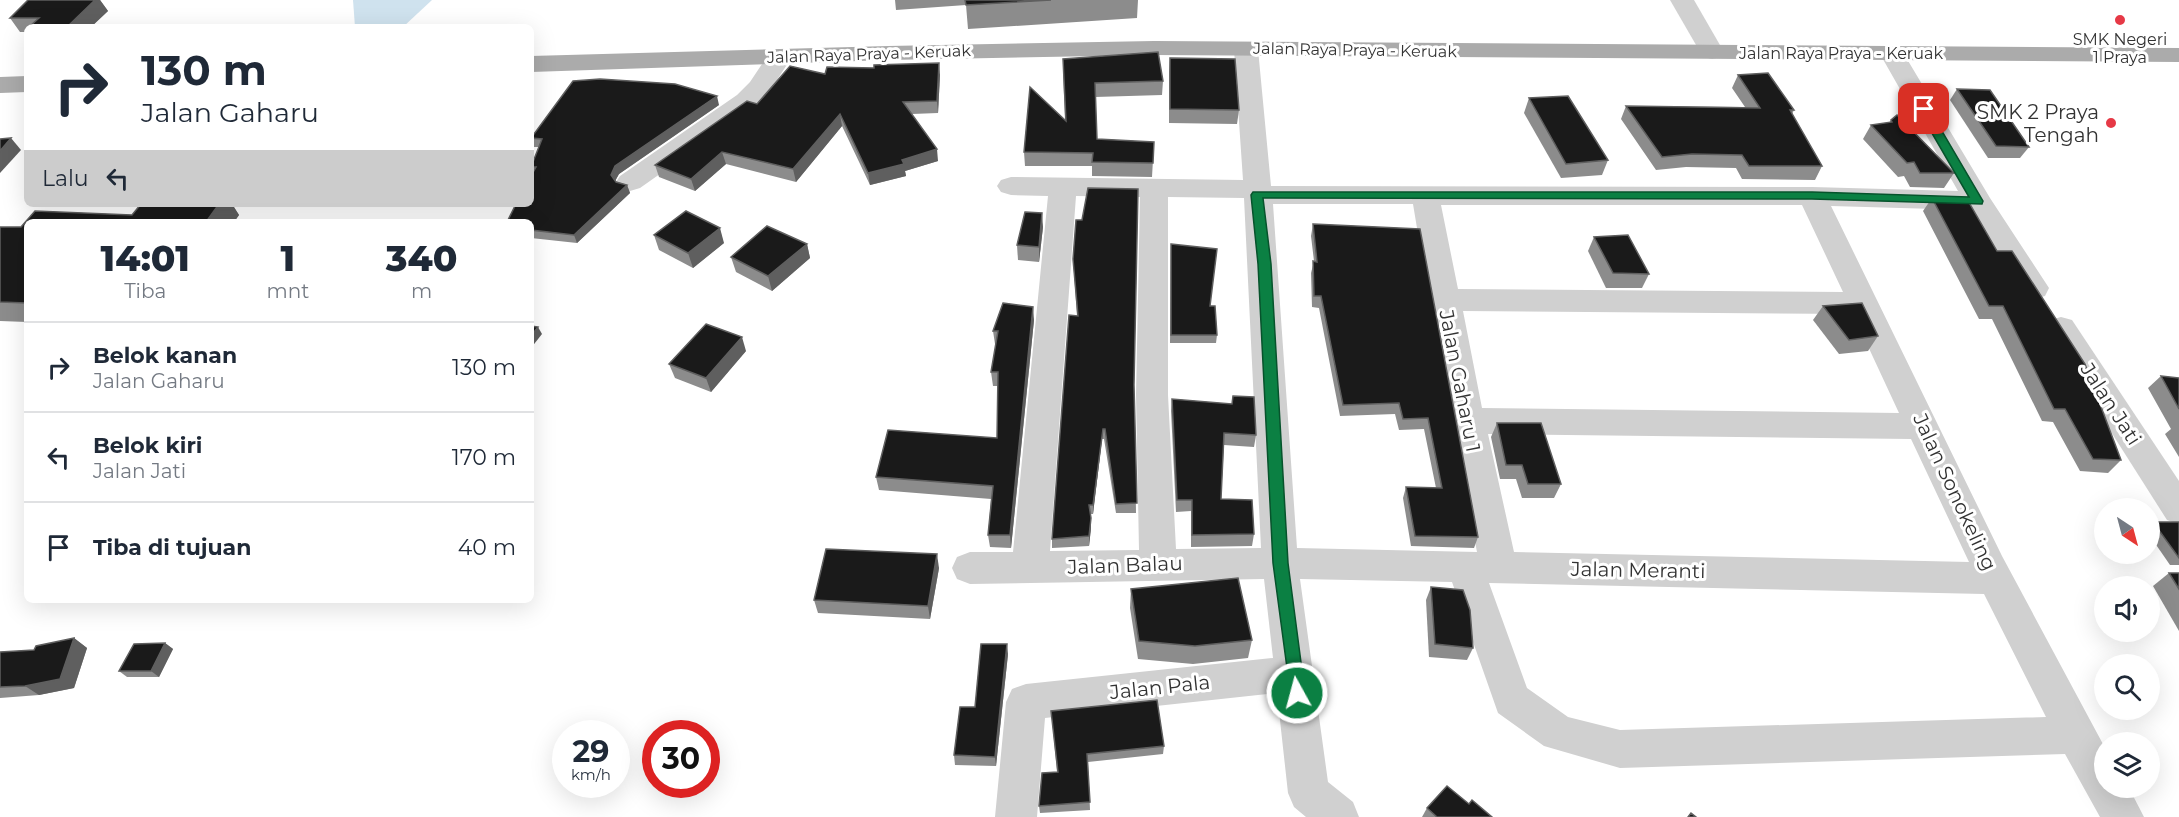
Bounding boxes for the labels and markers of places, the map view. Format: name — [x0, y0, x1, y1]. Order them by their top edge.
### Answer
marker: SMK Negeri 1 Praya — [2113, 13, 2127, 27]
place label: SMK Negeri 1 Praya — [2073, 30, 2167, 67]
pin — [1898, 83, 1949, 134]
place label: SMK 2 Praya Tengah — [1977, 100, 2099, 147]
marker: SMK 2 Praya Tengah — [2104, 116, 2118, 130]

